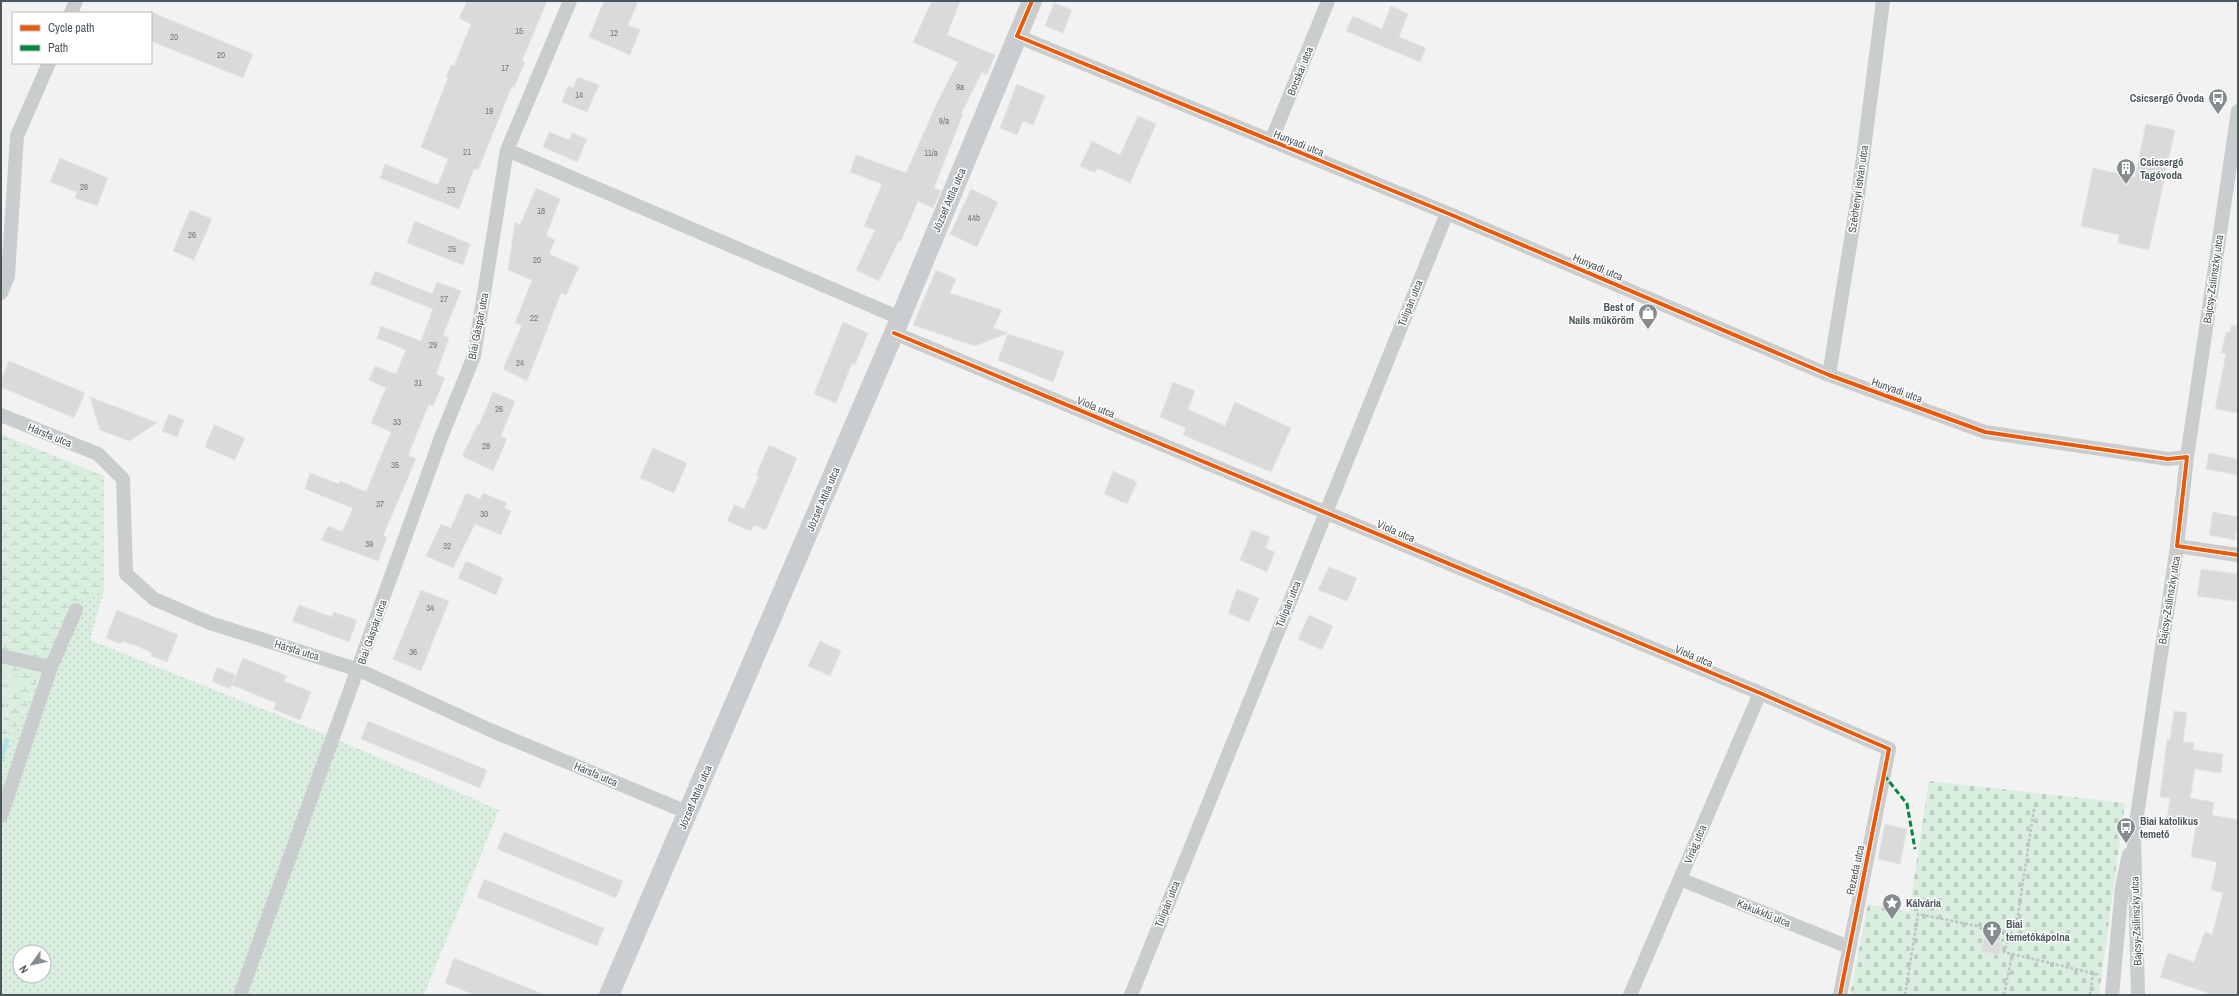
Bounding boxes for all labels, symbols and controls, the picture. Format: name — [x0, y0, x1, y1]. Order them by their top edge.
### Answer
legend — [12, 12, 152, 64]
text: Cycle path — [48, 20, 95, 36]
house number: 15 — [515, 25, 523, 37]
house number: 12 — [610, 27, 618, 39]
house number: 20 — [170, 31, 178, 43]
text: Path — [48, 40, 68, 56]
street label: Bocskai utca — [1284, 44, 1316, 98]
house number: 20 — [217, 49, 225, 61]
house number: 17 — [501, 62, 509, 74]
house number: 9a — [956, 81, 964, 93]
bus stop icon: Csicsergő Óvoda — [2207, 87, 2229, 115]
house number: 14 — [575, 89, 583, 101]
place label: Csicsergő Óvoda — [2130, 91, 2204, 105]
house number: 19 — [485, 105, 493, 117]
house number: 9/a — [939, 115, 949, 127]
street label: Hunyadi utca — [1272, 127, 1326, 159]
street label: Széchenyi István utca — [1845, 144, 1871, 234]
house number: 21 — [463, 146, 471, 158]
house number: 11/a — [924, 147, 938, 159]
place label: Csicsergő Tagóvoda — [2140, 155, 2184, 182]
building icon: Csicsergő Tagóvoda — [2115, 157, 2137, 185]
street label: József Attila utca — [929, 166, 969, 234]
house number: 26 — [80, 181, 88, 193]
house number: 23 — [447, 184, 455, 196]
house number: 18 — [537, 205, 545, 217]
house number: 44b — [968, 212, 980, 224]
house number: 26 — [188, 229, 196, 241]
street label: Bajcsy-Zsilinszky utca — [2200, 234, 2226, 324]
house number: 25 — [448, 243, 456, 255]
street label: Hunyadi utca — [1571, 250, 1625, 284]
house number: 20 — [533, 254, 541, 266]
street label: Tulipán utca — [1394, 278, 1426, 328]
street label: Biai Gáspár utca — [465, 291, 491, 361]
house number: 27 — [440, 293, 448, 305]
place label: Best of Nails műköröm — [1569, 300, 1634, 327]
shop icon: Best of Nails műköröm — [1637, 302, 1659, 330]
house number: 22 — [530, 312, 538, 324]
house number: 29 — [429, 339, 437, 351]
house number: 24 — [516, 357, 524, 369]
street label: Hunyadi utca — [1870, 374, 1924, 406]
house number: 31 — [414, 377, 422, 389]
street label: Viola utca — [1075, 393, 1117, 421]
house number: 26 — [495, 403, 503, 415]
house number: 33 — [393, 416, 401, 428]
street label: Hársfa utca — [26, 420, 74, 450]
house number: 28 — [482, 440, 490, 452]
house number: 35 — [391, 459, 399, 471]
street label: József Attila utca — [803, 465, 843, 533]
house number: 37 — [376, 498, 384, 510]
house number: 30 — [480, 508, 488, 520]
street label: Viola utca — [1375, 517, 1417, 545]
house number: 39 — [365, 538, 373, 550]
house number: 32 — [443, 540, 451, 552]
street label: Bajcsy-Zsilinszky utca — [2155, 555, 2183, 645]
street label: Tulipán utca — [1272, 579, 1304, 629]
street label: Biai Gáspár utca — [354, 598, 390, 666]
house number: 34 — [426, 602, 434, 614]
street label: Hársfa utca — [273, 637, 321, 663]
street label: Viola utca — [1673, 642, 1715, 670]
house number: 36 — [409, 646, 417, 658]
street label: Hársfa utca — [572, 759, 620, 789]
street label: József Attila utca — [675, 763, 715, 831]
place label: Biai katolikus temető — [2140, 814, 2198, 841]
bus stop icon: Biai katolikus temető — [2115, 816, 2137, 844]
street label: Virág utca — [1681, 822, 1709, 866]
street label: Rezeda utca — [1843, 844, 1867, 896]
street label: Bajcsy-Zsilinszky utca — [2127, 876, 2145, 966]
street label: Tulipán utca — [1151, 879, 1183, 929]
place icon: Kálvária — [1881, 892, 1903, 920]
street label: Kakukkfű utca — [1735, 896, 1793, 930]
place label: Kálvária — [1906, 896, 1941, 910]
place label: Biai temetőkápolna — [2006, 917, 2070, 944]
church icon: Biai temetőkápolna — [1981, 919, 2003, 947]
north arrow — [12, 944, 52, 984]
text: N — [16, 963, 31, 976]

